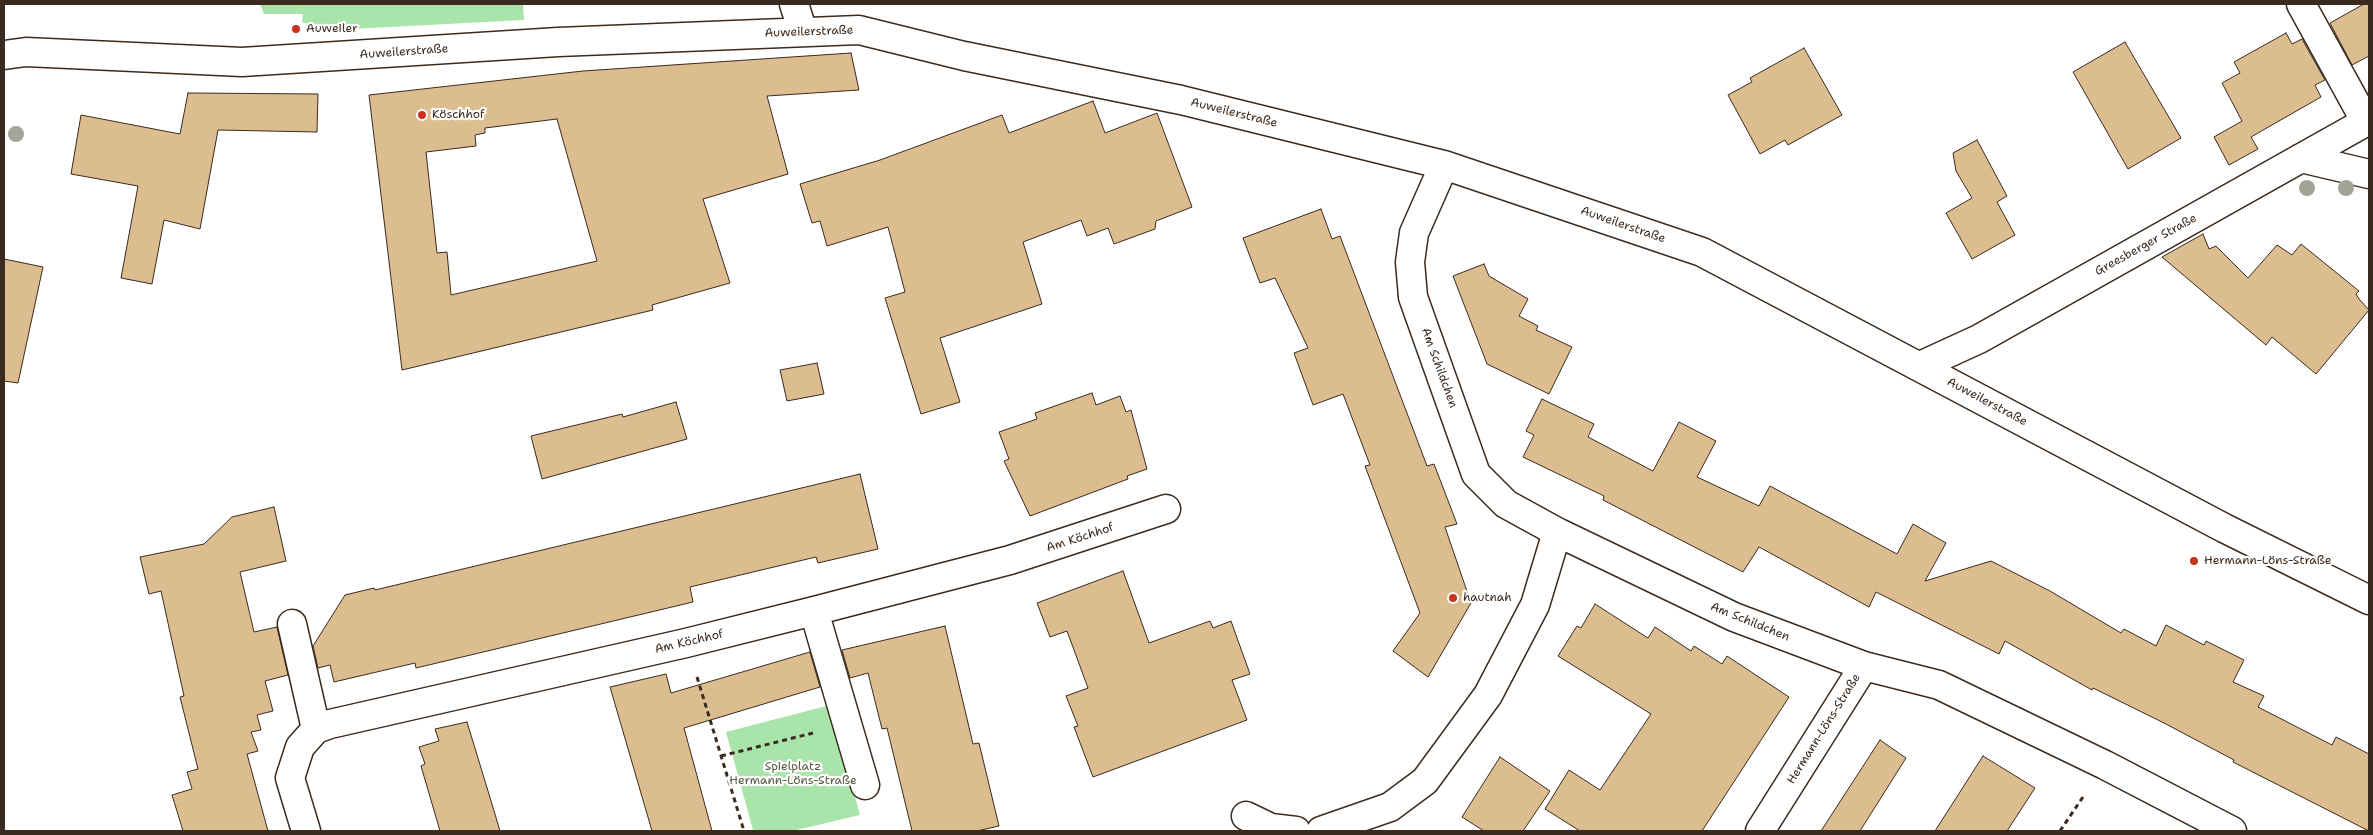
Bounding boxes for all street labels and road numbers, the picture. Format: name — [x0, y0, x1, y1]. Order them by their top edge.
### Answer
street label: Auweilerstraße — [764, 23, 854, 41]
street label: Auweilerstraße — [359, 42, 449, 62]
street label: Auweilerstraße — [1189, 95, 1279, 131]
street label: Auweilerstraße — [1579, 204, 1667, 246]
street label: Greesberger Straße — [2093, 211, 2199, 279]
street label: Am Schildchen — [1418, 326, 1460, 410]
street label: Auweilerstraße — [1944, 375, 2030, 429]
street label: Am Köchhof — [1045, 520, 1115, 556]
street label: Am Schildchen — [1708, 600, 1792, 644]
street label: Am Köchhof — [653, 627, 725, 657]
street label: Hermann-Löns-Straße — [1784, 671, 1864, 787]

